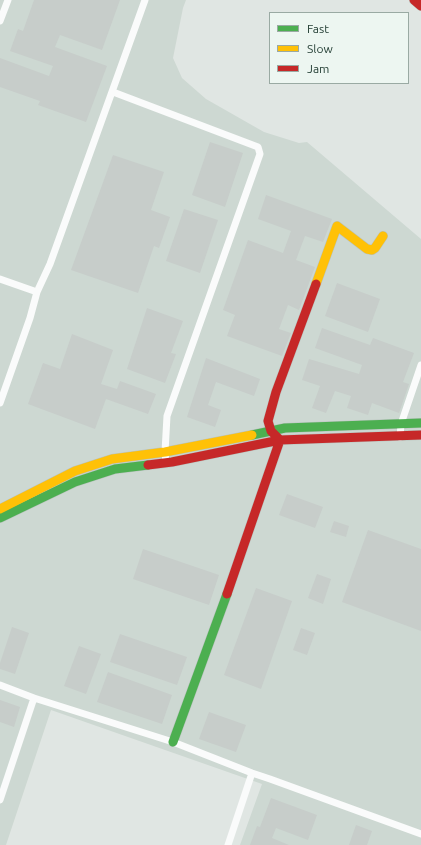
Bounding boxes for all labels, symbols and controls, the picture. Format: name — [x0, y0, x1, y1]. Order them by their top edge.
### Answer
legend — [269, 12, 409, 84]
text: Fast — [307, 22, 329, 35]
text: Slow — [307, 42, 333, 55]
text: Jam — [307, 62, 329, 75]

